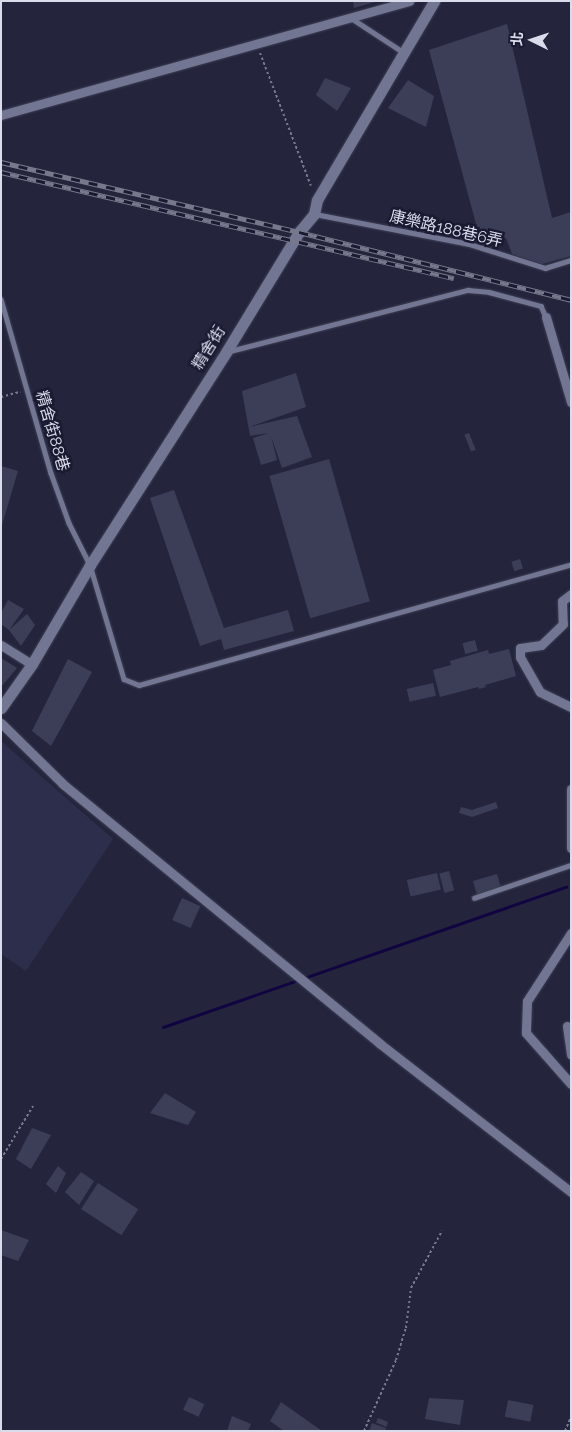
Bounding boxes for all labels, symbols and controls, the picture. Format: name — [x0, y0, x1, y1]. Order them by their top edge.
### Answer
north arrow — [507, 15, 557, 65]
text: 北 — [509, 31, 526, 46]
street label: 康樂路188巷6弄 — [388, 207, 504, 251]
street label: 精舍街 — [188, 323, 230, 373]
street label: 精舍街88巷 — [31, 388, 73, 474]

